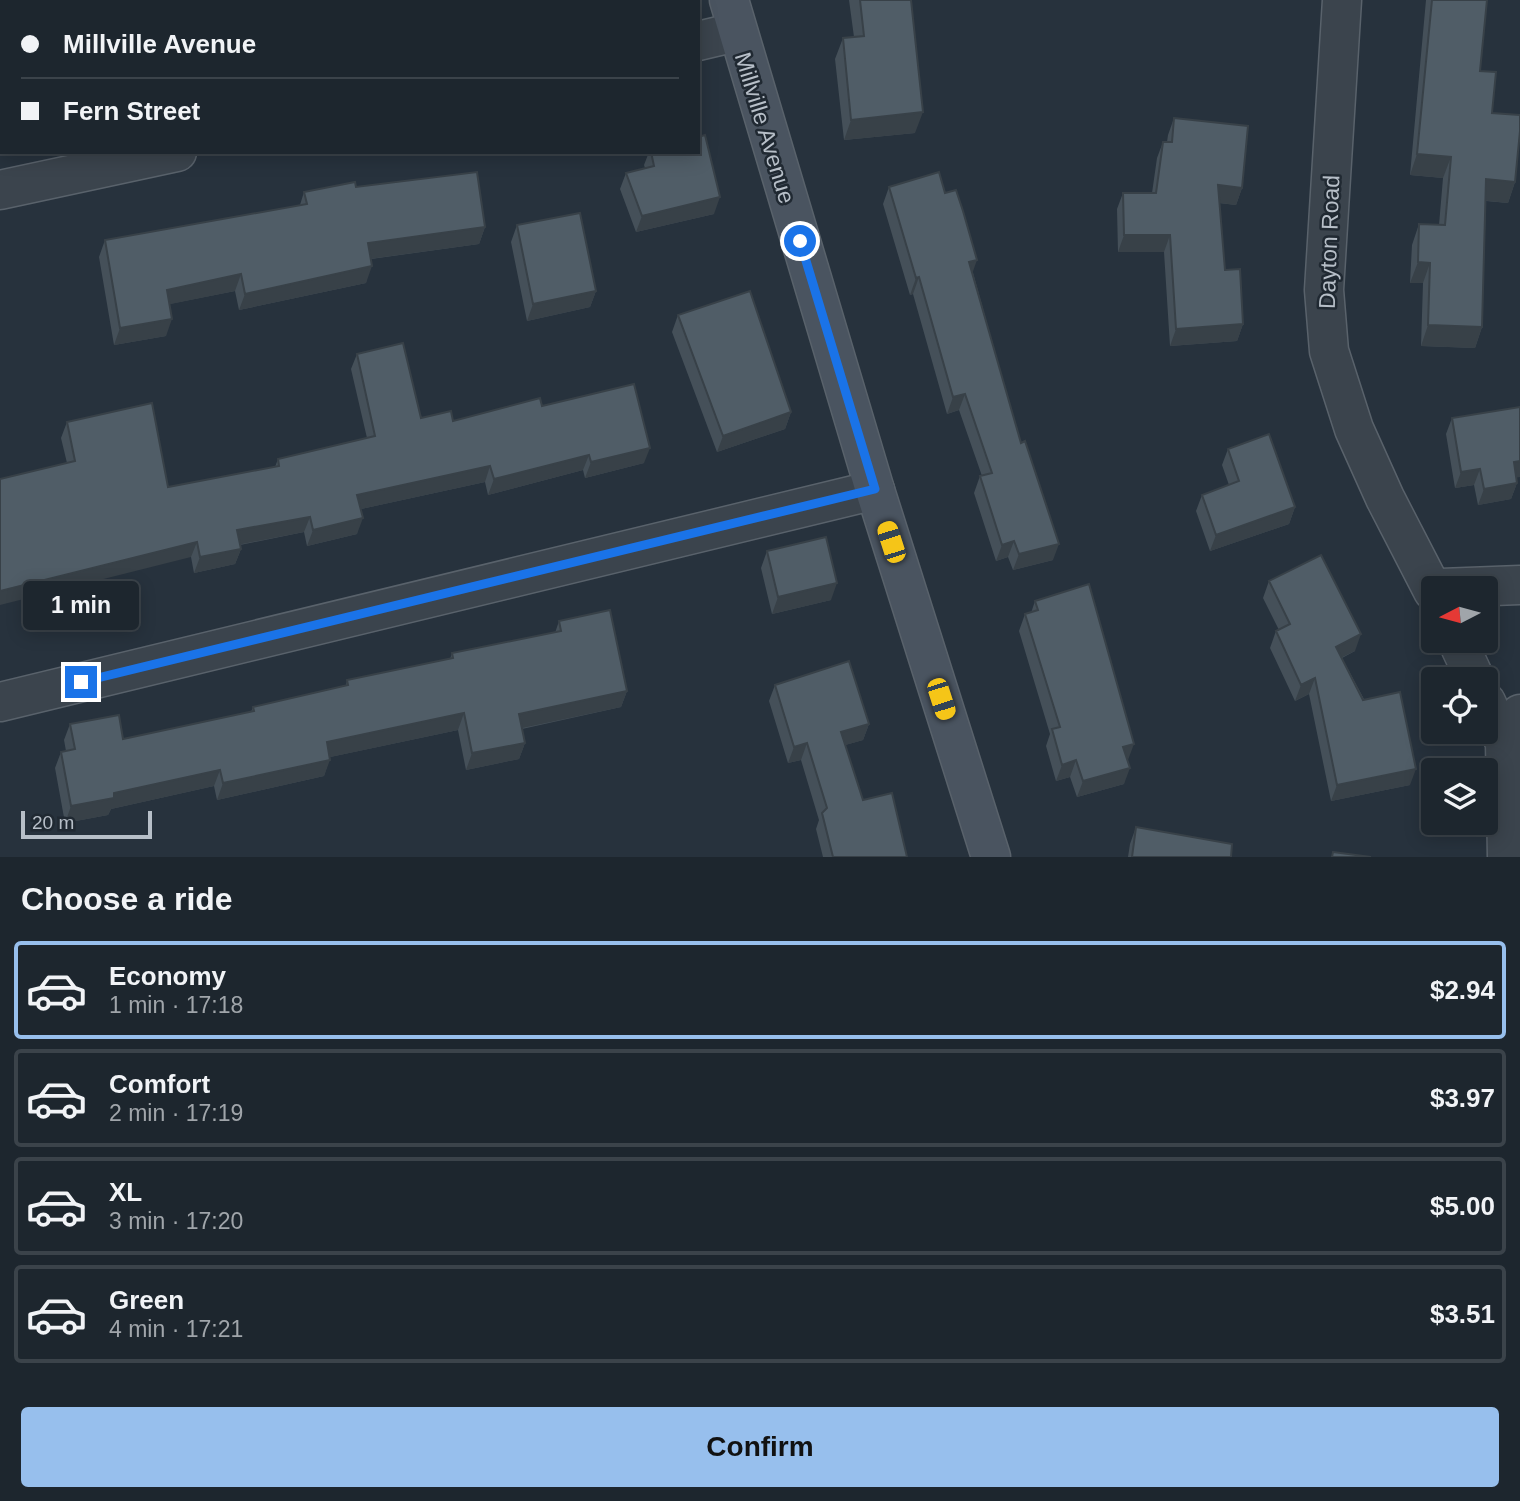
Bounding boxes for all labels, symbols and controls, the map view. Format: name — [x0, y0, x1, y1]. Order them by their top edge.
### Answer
text: Millville Avenue — [63, 29, 256, 59]
street label: Millville Avenue — [730, 49, 800, 207]
text: Fern Street — [63, 96, 200, 126]
street label: Dayton Road — [1314, 174, 1344, 310]
route start — [784, 225, 816, 257]
car — [875, 519, 908, 565]
north arrow — [1421, 576, 1498, 653]
map controls — [1421, 576, 1498, 835]
callout: 1 min — [23, 580, 139, 630]
text: 1 min — [51, 592, 111, 618]
route end — [65, 666, 97, 698]
button: locate — [1421, 667, 1498, 744]
car — [925, 676, 958, 722]
button: layers — [1421, 758, 1498, 835]
scale bar — [21, 808, 152, 840]
text: 20 m — [32, 812, 74, 833]
text: Choose a ride — [21, 881, 233, 917]
icon: car — [25, 959, 88, 1022]
text: Economy — [109, 961, 226, 991]
text: $2.94 — [1430, 975, 1495, 1005]
text: 1 min · 17:18 — [109, 992, 243, 1018]
icon: car — [25, 1067, 88, 1130]
text: Comfort — [109, 1069, 210, 1099]
text: $3.97 — [1430, 1083, 1495, 1113]
text: 2 min · 17:19 — [109, 1100, 243, 1126]
icon: car — [25, 1175, 88, 1238]
text: XL — [109, 1177, 142, 1207]
text: $5.00 — [1430, 1191, 1495, 1221]
text: 3 min · 17:20 — [109, 1208, 243, 1234]
icon: car — [25, 1283, 88, 1346]
text: Green — [109, 1285, 184, 1315]
text: $3.51 — [1430, 1299, 1495, 1329]
text: 4 min · 17:21 — [109, 1316, 243, 1342]
button: Confirm — [21, 1407, 1499, 1487]

